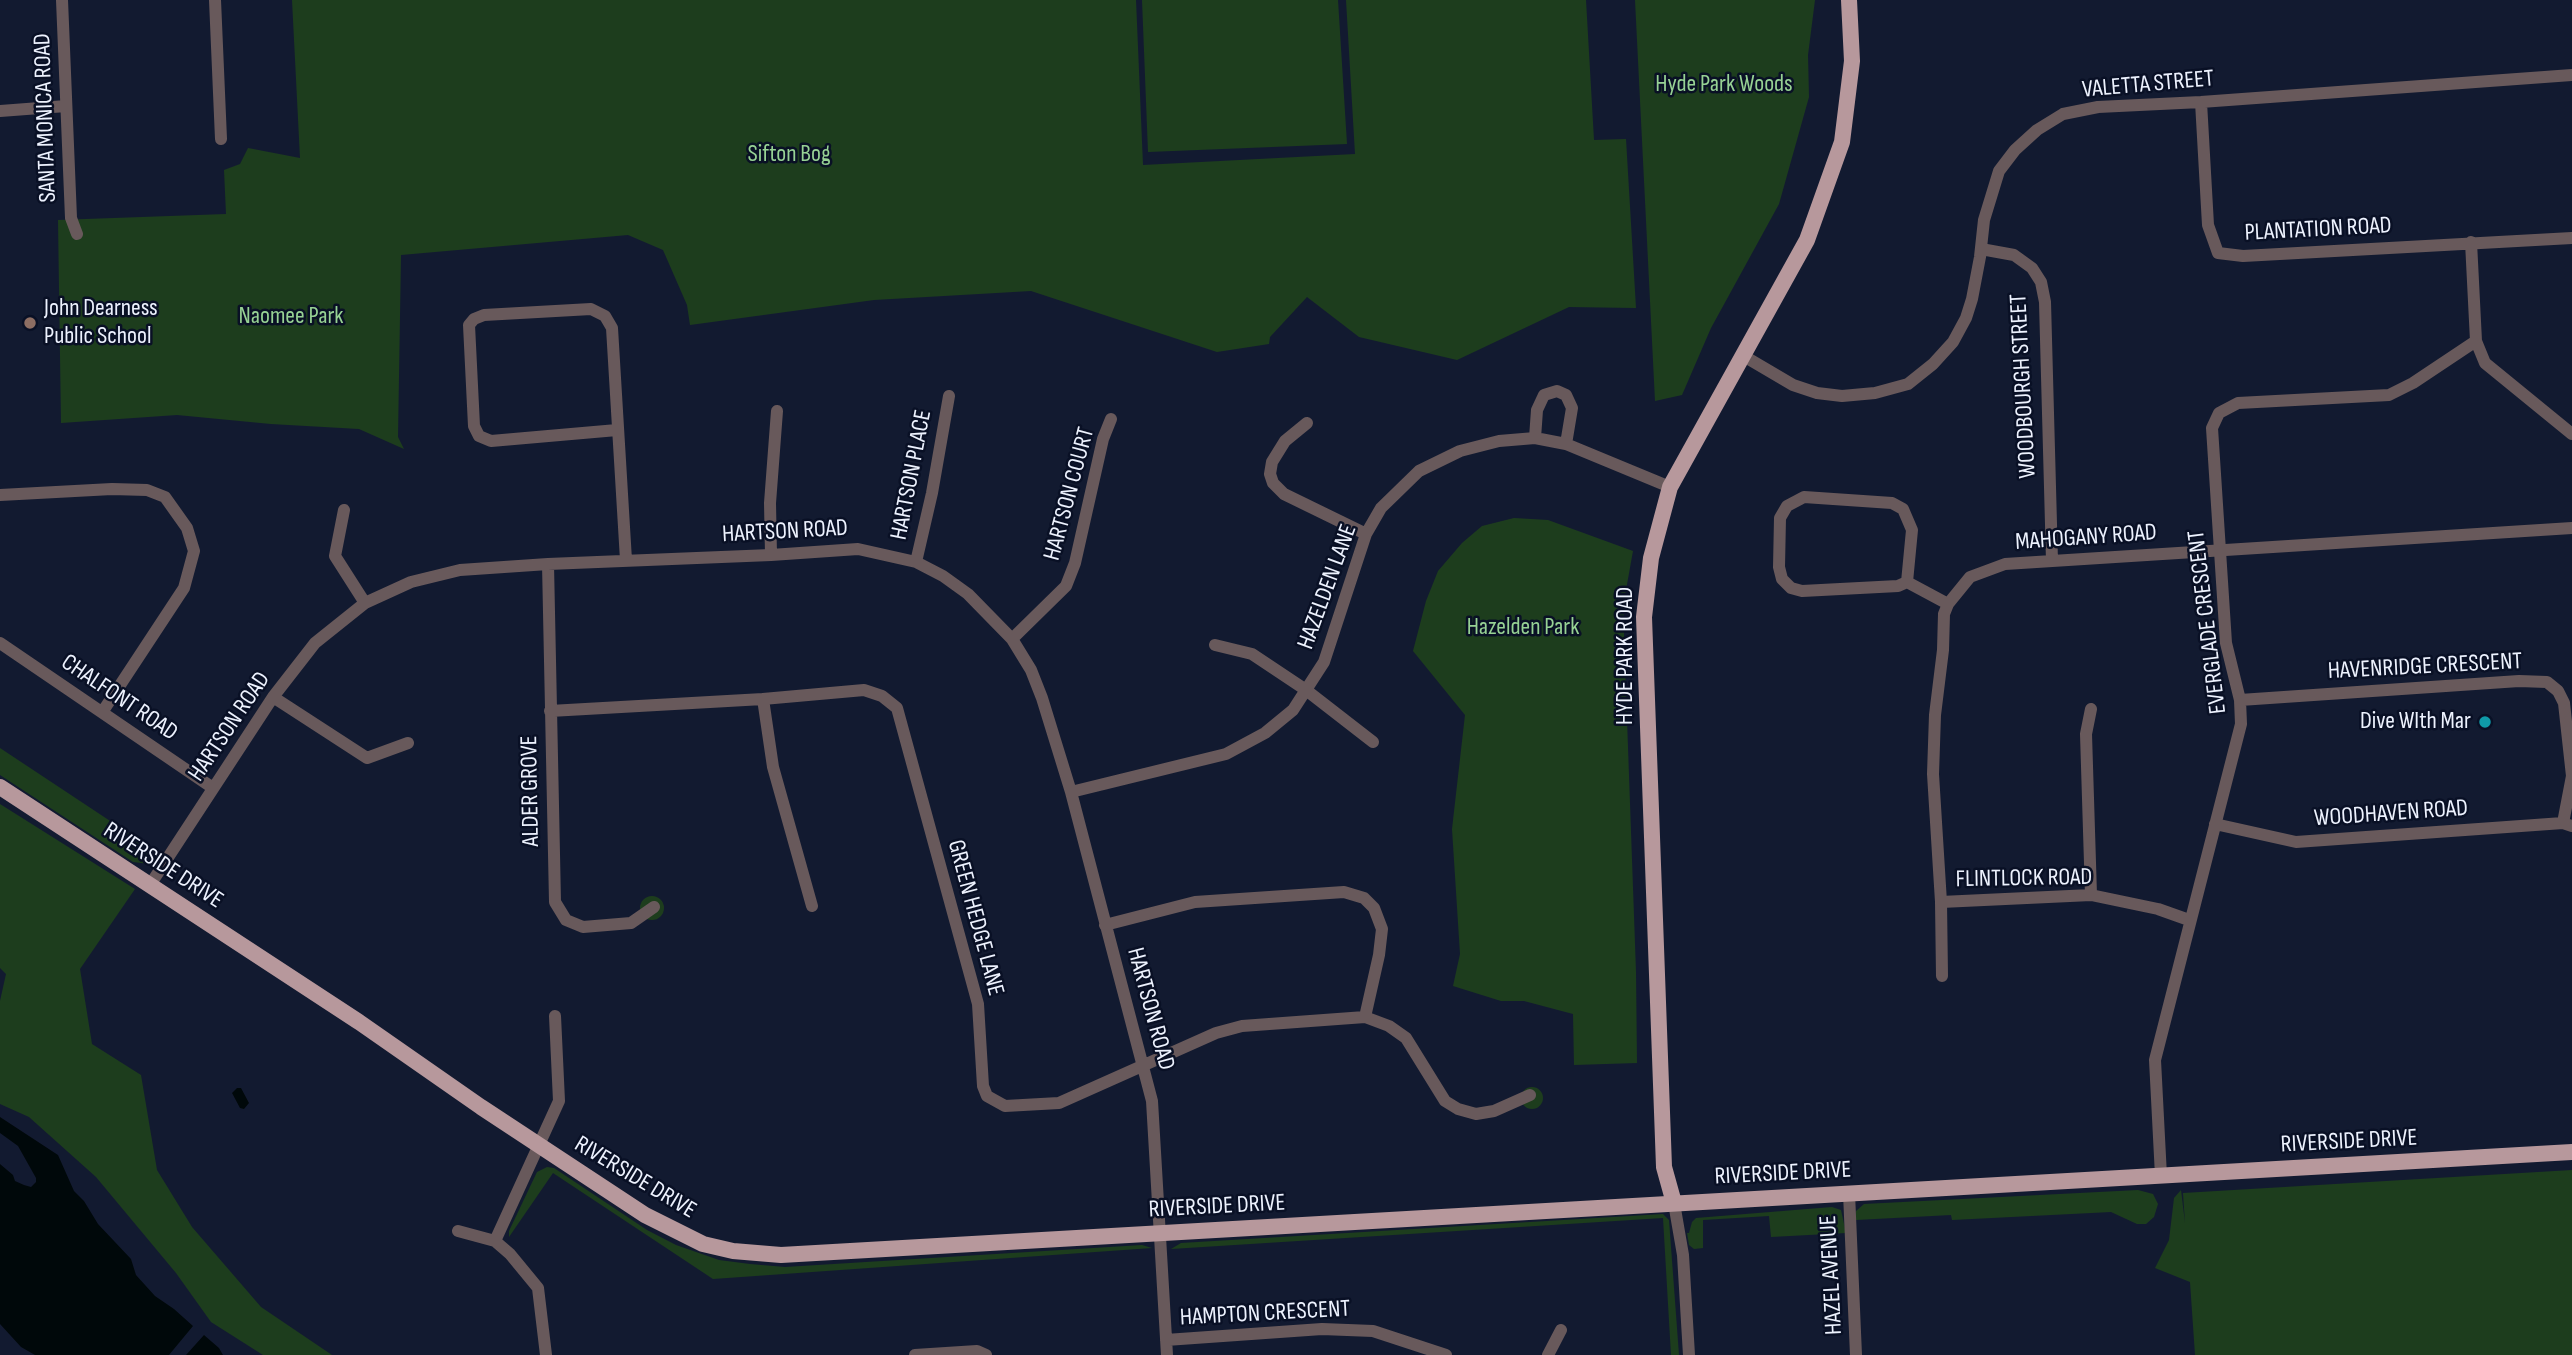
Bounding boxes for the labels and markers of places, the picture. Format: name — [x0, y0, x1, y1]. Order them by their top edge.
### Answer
place label: John Dearness Public School — [44, 295, 158, 351]
marker: John Dearness Public School — [22, 315, 38, 331]
place label: Dive WIth Mar — [2360, 708, 2471, 736]
marker: Dive WIth Mar — [2477, 714, 2493, 730]

